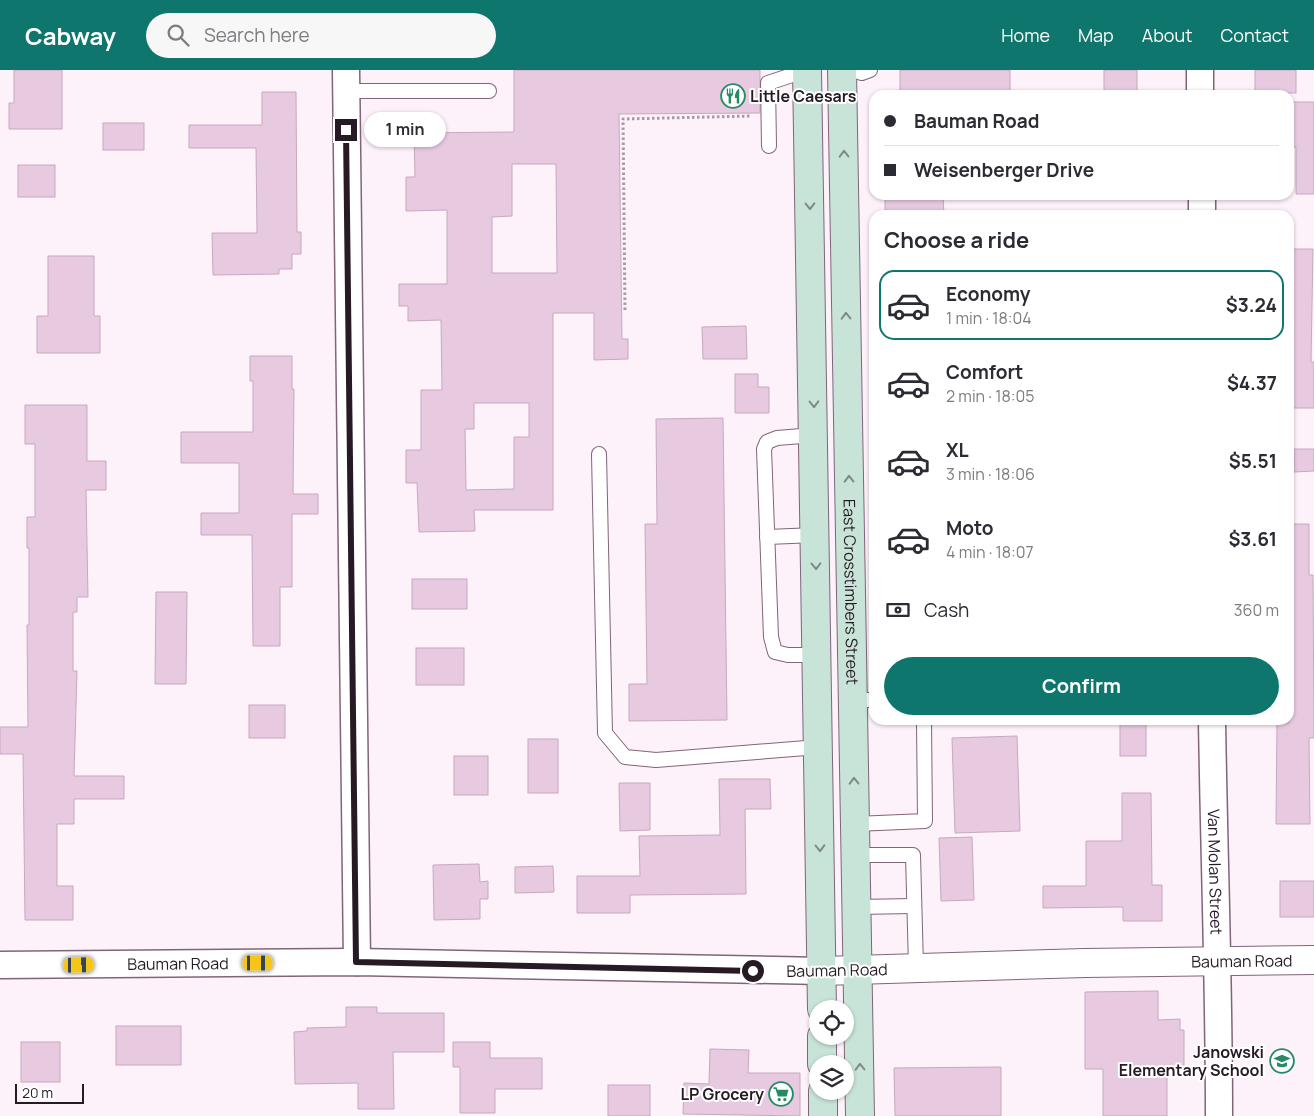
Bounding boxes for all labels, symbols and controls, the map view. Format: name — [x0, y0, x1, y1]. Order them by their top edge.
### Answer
search box — [146, 13, 496, 58]
text: Cabway — [25, 19, 116, 52]
icon: search — [164, 21, 192, 49]
text: Search here — [204, 22, 310, 48]
text: Home — [1001, 23, 1050, 47]
text: Map — [1078, 23, 1114, 47]
text: About — [1142, 23, 1192, 47]
text: Contact — [1220, 23, 1289, 47]
restaurant icon: Little Caesars — [720, 83, 746, 109]
place label: Little Caesars — [750, 85, 857, 107]
text: Bauman Road — [914, 108, 1039, 134]
callout: 1 min — [364, 112, 446, 148]
text: 1 min — [385, 118, 425, 140]
route end — [335, 119, 357, 141]
one-way arrow — [839, 150, 849, 158]
text: Weisenberger Drive — [914, 157, 1094, 183]
one-way arrow — [805, 202, 815, 210]
text: Choose a ride — [884, 225, 1029, 255]
text: Economy — [946, 281, 1030, 307]
icon: car — [886, 283, 931, 328]
text: $3.24 — [1226, 292, 1277, 318]
text: 1 min · 18:04 — [946, 307, 1032, 329]
one-way arrow — [841, 312, 851, 320]
text: Comfort — [946, 359, 1023, 385]
icon: car — [886, 361, 931, 406]
text: $4.37 — [1227, 370, 1277, 396]
text: 2 min · 18:05 — [946, 385, 1034, 407]
one-way arrow — [809, 400, 819, 408]
text: XL — [946, 437, 969, 463]
icon: car — [886, 439, 931, 484]
text: $5.51 — [1229, 448, 1277, 474]
text: 3 min · 18:06 — [946, 463, 1035, 485]
one-way arrow — [844, 475, 854, 482]
street label: East Crosstimbers Street — [838, 499, 864, 685]
text: Moto — [946, 515, 993, 541]
icon: car — [886, 517, 931, 562]
text: $3.61 — [1228, 526, 1277, 552]
text: 4 min · 18:07 — [946, 541, 1034, 563]
one-way arrow — [811, 562, 821, 570]
icon: cash — [884, 596, 912, 624]
text: Cash — [924, 597, 969, 623]
text: 360 m — [1234, 599, 1279, 621]
button: Confirm — [884, 657, 1279, 715]
one-way arrow — [849, 777, 859, 785]
street label: Van Molan Street — [1203, 809, 1228, 935]
one-way arrow — [815, 844, 825, 852]
street label: Bauman Road — [1191, 949, 1293, 973]
street label: Bauman Road — [127, 952, 229, 975]
car — [243, 956, 273, 971]
car — [63, 957, 94, 973]
street label: Bauman Road — [786, 958, 888, 982]
route start — [742, 960, 764, 982]
map controls — [809, 1000, 854, 1100]
button: locate — [809, 1000, 854, 1045]
place label: Janowski Elementary School — [1119, 1041, 1264, 1081]
school or university icon: Janowski Elementary School — [1269, 1048, 1295, 1074]
button: layers — [809, 1055, 854, 1100]
one-way arrow — [855, 1063, 865, 1071]
scale bar — [15, 1081, 84, 1104]
supermarket icon: LP Grocery — [768, 1081, 794, 1107]
text: 20 m — [22, 1083, 53, 1102]
place label: LP Grocery — [681, 1083, 764, 1105]

